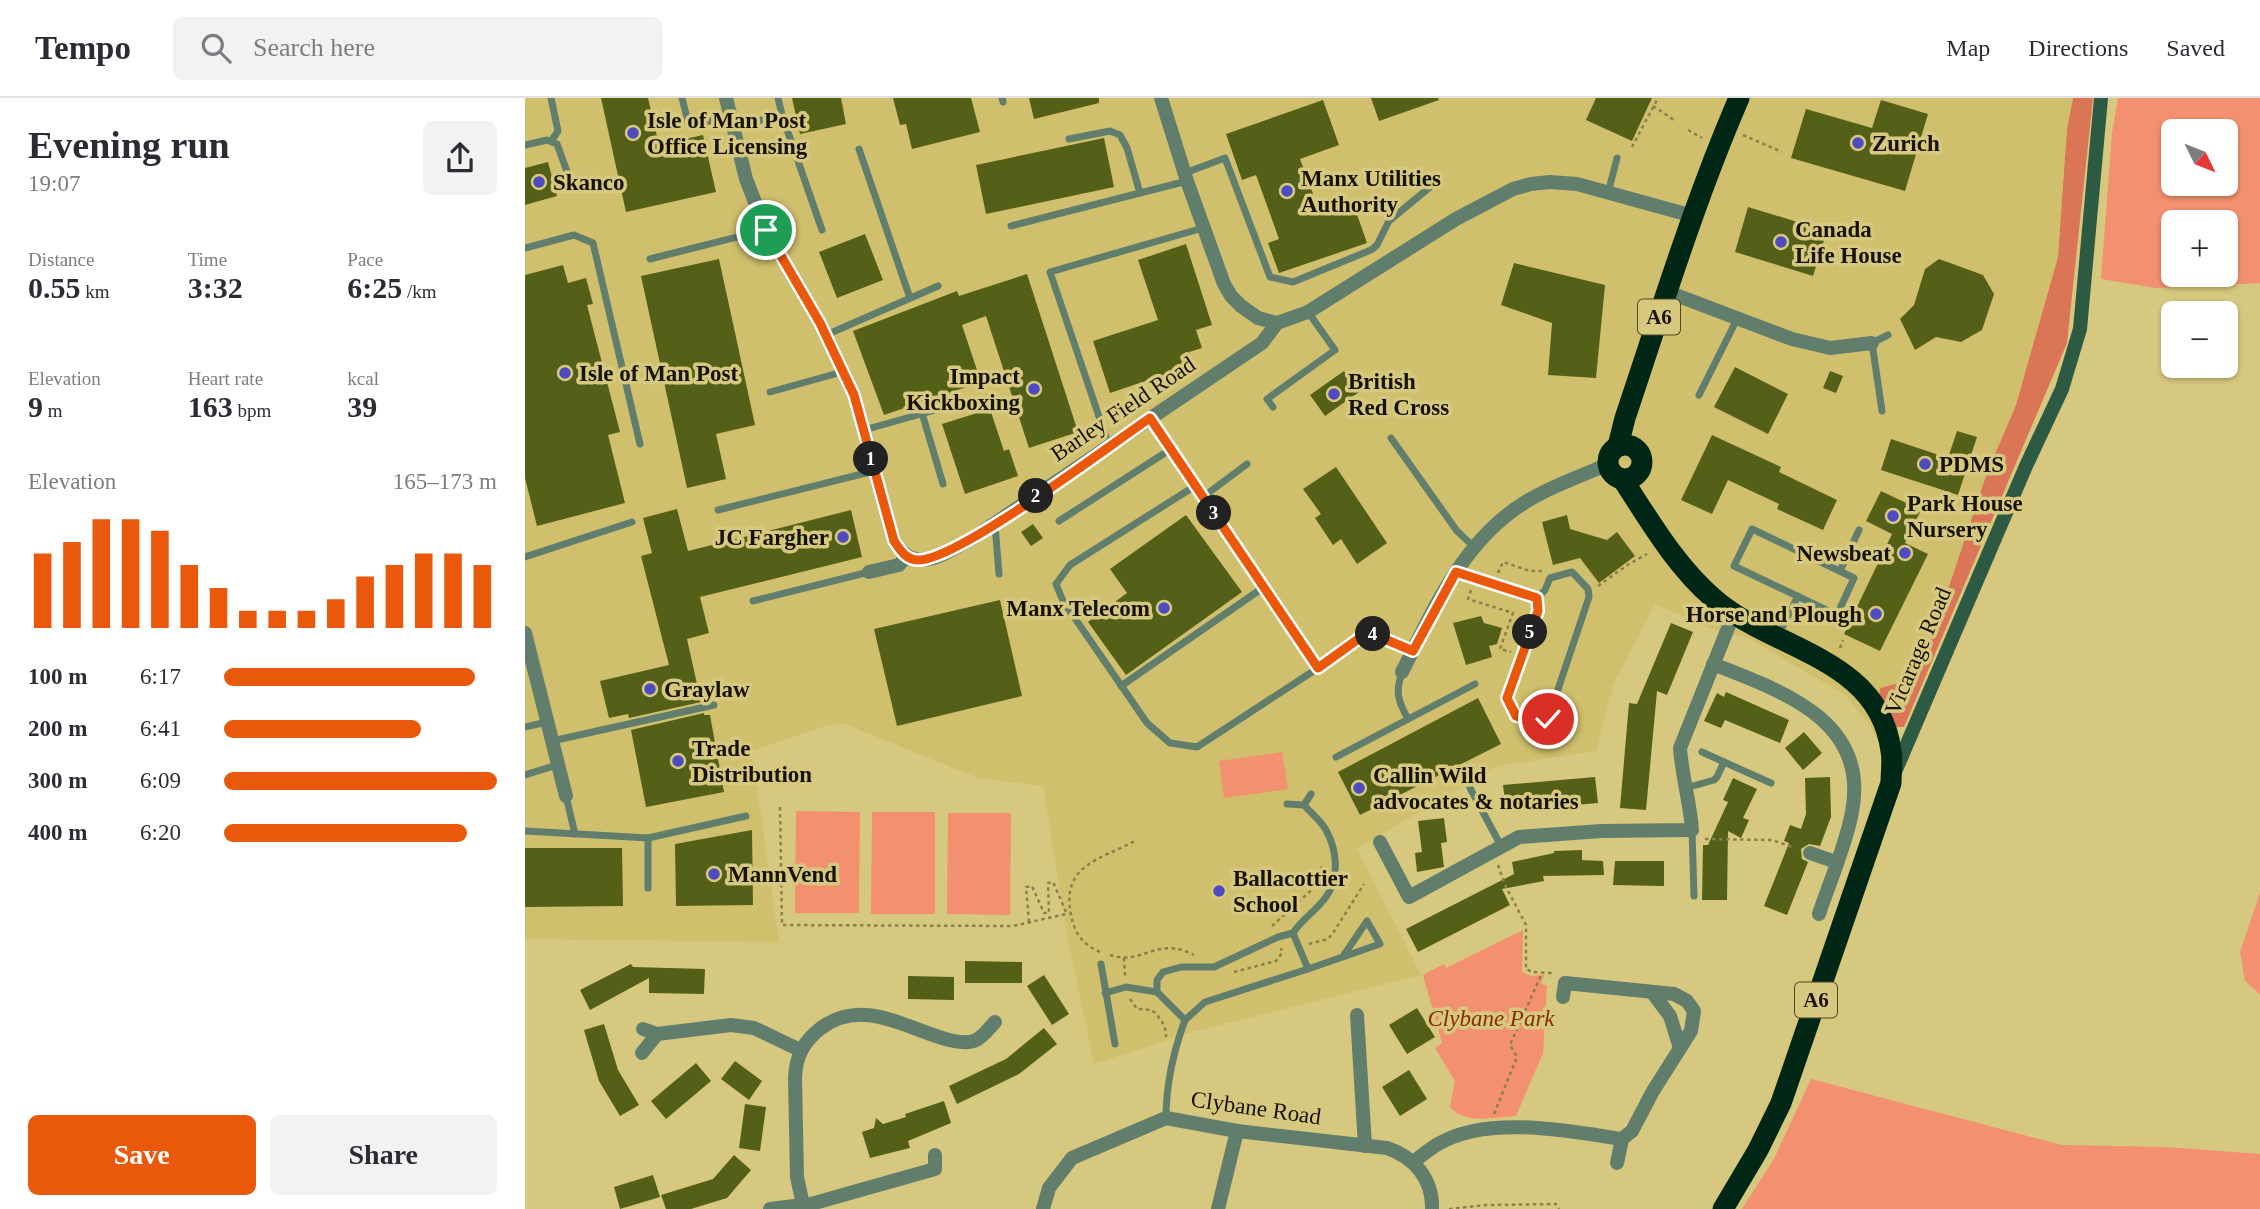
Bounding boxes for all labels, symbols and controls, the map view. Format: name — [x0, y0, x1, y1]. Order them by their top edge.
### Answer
search box — [173, 17, 663, 80]
icon: search — [197, 29, 235, 67]
text: Tempo — [35, 30, 131, 66]
text: Search here — [253, 33, 375, 62]
text: Map — [1946, 35, 1990, 61]
text: Directions — [2028, 35, 2128, 61]
text: Saved — [2166, 35, 2225, 61]
place label: Isle of Man Post Office Licensing — [647, 108, 808, 159]
north arrow — [2161, 119, 2238, 196]
map controls — [2161, 119, 2238, 378]
button: share — [423, 121, 497, 195]
text: Evening run — [28, 124, 230, 166]
marker: Isle of Man Post Office Licensing — [625, 125, 641, 141]
place label: Zurich — [1872, 131, 1940, 156]
marker: Zurich — [1850, 135, 1866, 151]
place label: Manx Utilities Authority — [1301, 166, 1441, 217]
place label: Skanco — [553, 170, 625, 195]
text: 19:07 — [28, 171, 80, 196]
marker: Skanco — [531, 174, 547, 190]
marker: Manx Utilities Authority — [1279, 183, 1295, 199]
pin — [736, 200, 796, 260]
button: + — [2161, 210, 2238, 287]
icon: arrive — [747, 211, 785, 249]
place label: Canada Life House — [1795, 217, 1902, 268]
marker: Canada Life House — [1773, 234, 1789, 250]
text: Distance — [28, 249, 94, 270]
text: Time — [188, 249, 227, 270]
text: Pace — [347, 249, 383, 270]
text: 0.55 — [28, 271, 81, 304]
text: 3:32 — [188, 271, 243, 304]
text: 6:25 — [347, 271, 402, 304]
text: km — [81, 281, 110, 302]
text: /km — [402, 281, 437, 302]
road number: A6 — [1638, 300, 1680, 334]
button: − — [2161, 301, 2238, 378]
street label: Barley Field Road — [1046, 351, 1200, 467]
place label: Isle of Man Post — [579, 361, 738, 386]
place label: Impact Kickboxing — [906, 364, 1020, 415]
marker: Isle of Man Post — [557, 365, 573, 381]
text: Elevation — [28, 368, 101, 389]
text: Heart rate — [188, 368, 263, 389]
text: kcal — [347, 368, 379, 389]
place label: British Red Cross — [1348, 369, 1449, 420]
marker: Impact Kickboxing — [1026, 381, 1042, 397]
marker: British Red Cross — [1326, 386, 1342, 402]
text: 9 — [28, 390, 43, 423]
text: 163 — [188, 390, 233, 423]
text: 39 — [347, 390, 377, 423]
text: m — [43, 400, 63, 421]
text: bpm — [233, 400, 271, 421]
pin: 1 — [853, 442, 889, 476]
text: 1 — [866, 448, 875, 469]
place label: PDMS — [1939, 452, 2004, 477]
marker: PDMS — [1917, 456, 1933, 472]
text: Elevation — [28, 469, 116, 494]
text: 165–173 m — [393, 469, 497, 494]
pin: 2 — [1019, 478, 1053, 514]
text: 2 — [1031, 485, 1040, 506]
place label: Park House Nursery — [1907, 491, 2023, 542]
pin: 3 — [1197, 496, 1231, 530]
text: 3 — [1209, 502, 1218, 523]
marker: Park House Nursery — [1885, 508, 1901, 524]
place label: JC Fargher — [715, 525, 829, 550]
marker: JC Fargher — [835, 529, 851, 545]
place label: Newsbeat — [1796, 541, 1891, 566]
marker: Newsbeat — [1897, 545, 1913, 561]
street label: Vicarage Road — [1880, 583, 1956, 718]
place label: Manx Telecom — [1006, 596, 1150, 621]
marker: Manx Telecom — [1156, 600, 1172, 616]
place label: Horse and Plough — [1686, 602, 1862, 627]
marker: Horse and Plough — [1868, 606, 1884, 622]
pin: 5 — [1513, 614, 1548, 650]
pin: 4 — [1355, 616, 1391, 652]
text: 5 — [1525, 621, 1534, 642]
text: 4 — [1368, 623, 1377, 644]
text: 100 m — [28, 664, 87, 689]
text: 6:17 — [140, 664, 181, 689]
place label: Graylaw — [664, 677, 750, 702]
marker: Graylaw — [642, 681, 658, 697]
pin — [1518, 689, 1578, 749]
icon: check — [1529, 700, 1567, 738]
text: 200 m — [28, 716, 87, 741]
text: 6:41 — [140, 716, 181, 741]
place label: Trade Distribution — [692, 736, 812, 787]
marker: Trade Distribution — [670, 753, 686, 769]
place label: Callin Wild advocates & notaries — [1373, 763, 1579, 814]
text: 300 m — [28, 768, 87, 793]
text: 6:09 — [140, 768, 181, 793]
marker: Callin Wild advocates & notaries — [1351, 780, 1367, 796]
text: 400 m — [28, 820, 87, 845]
text: 6:20 — [140, 820, 181, 845]
place label: MannVend — [728, 862, 837, 887]
marker: MannVend — [706, 866, 722, 882]
place label: Ballacottier School — [1233, 866, 1348, 917]
marker: Ballacottier School — [1211, 883, 1227, 899]
road number: A6 — [1795, 982, 1837, 1018]
park label: Clybane Park — [1427, 1006, 1555, 1031]
street label: Clybane Road — [1189, 1087, 1323, 1130]
button: Save — [28, 1115, 256, 1195]
button: Share — [270, 1115, 497, 1195]

